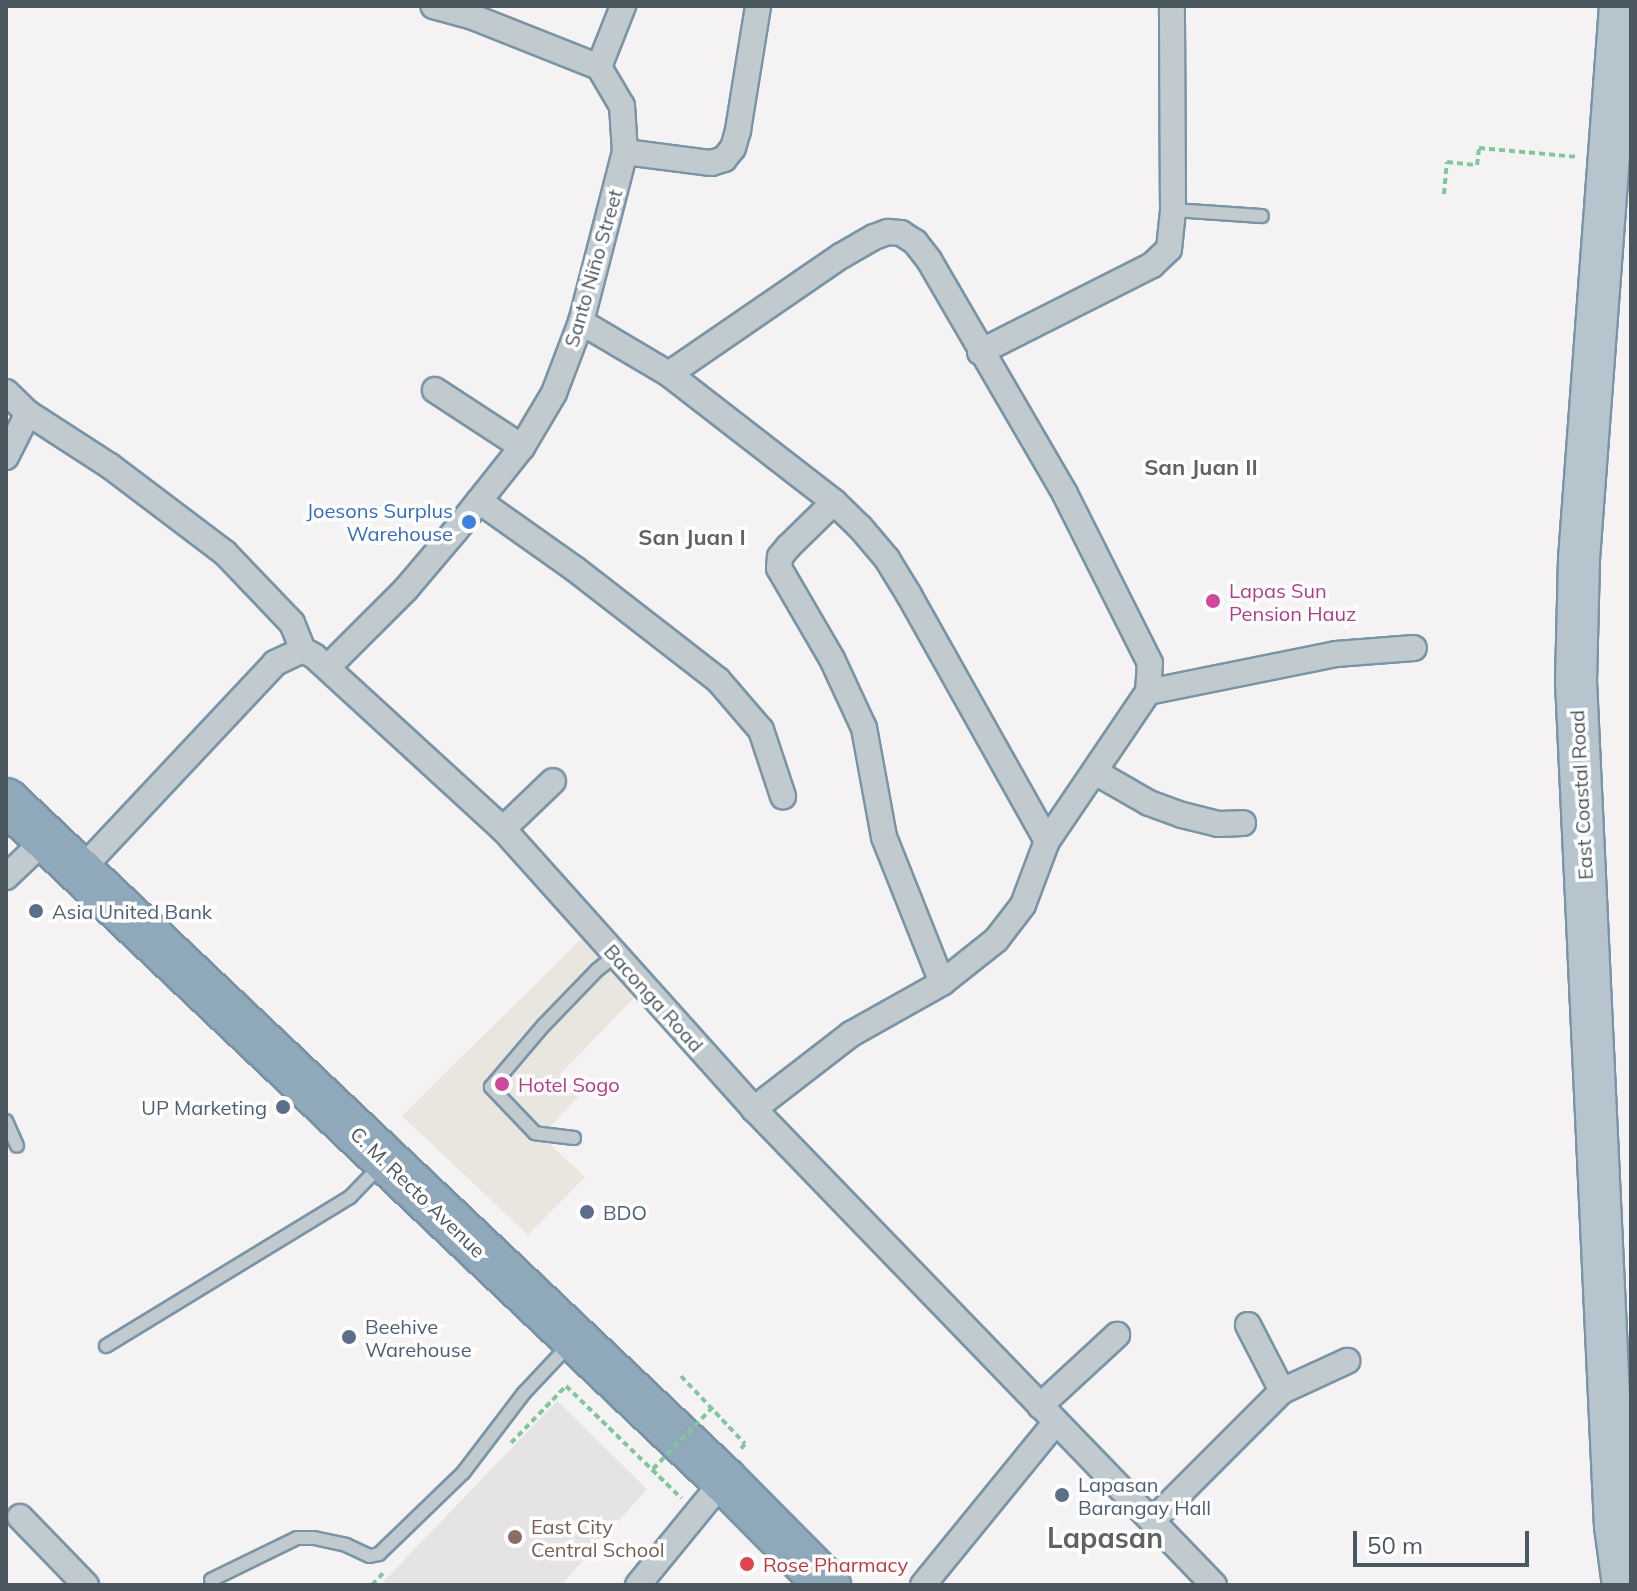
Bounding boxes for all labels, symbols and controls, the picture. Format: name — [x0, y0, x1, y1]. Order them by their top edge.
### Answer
street label: Santo Niño Street — [559, 186, 627, 350]
district label: San Juan II — [1144, 455, 1258, 481]
place label: Joesons Surplus Warehouse — [306, 498, 453, 545]
marker: Joesons Surplus Warehouse — [460, 513, 478, 531]
district label: San Juan I — [638, 525, 746, 551]
place label: Lapas Sun Pension Hauz — [1229, 578, 1356, 625]
marker: Lapas Sun Pension Hauz — [1204, 592, 1222, 610]
street label: East Coastal Road — [1565, 710, 1597, 880]
place label: Asia United Bank — [52, 899, 212, 923]
marker: Asia United Bank — [27, 902, 45, 920]
street label: Baconga Road — [599, 939, 709, 1057]
place label: Hotel Sogo — [518, 1072, 620, 1096]
marker: Hotel Sogo — [493, 1075, 511, 1093]
place label: UP Marketing — [141, 1095, 267, 1119]
marker: UP Marketing — [274, 1098, 292, 1116]
street label: C. M. Recto Avenue — [346, 1121, 490, 1263]
place label: BDO — [603, 1200, 647, 1224]
marker: BDO — [578, 1203, 596, 1221]
place label: Beehive Warehouse — [365, 1314, 472, 1361]
marker: Beehive Warehouse — [340, 1328, 358, 1346]
place label: Lapasan Barangay Hall — [1078, 1472, 1211, 1519]
marker: Lapasan Barangay Hall — [1053, 1486, 1071, 1504]
place label: East City Central School — [531, 1514, 664, 1561]
scale bar — [1357, 1515, 1533, 1565]
district label: Lapasan — [1047, 1521, 1163, 1555]
marker: East City Central School — [506, 1528, 524, 1546]
text: 50 m — [1367, 1530, 1423, 1560]
place label: Rose Pharmacy — [763, 1552, 908, 1576]
marker: Rose Pharmacy — [738, 1555, 756, 1573]

